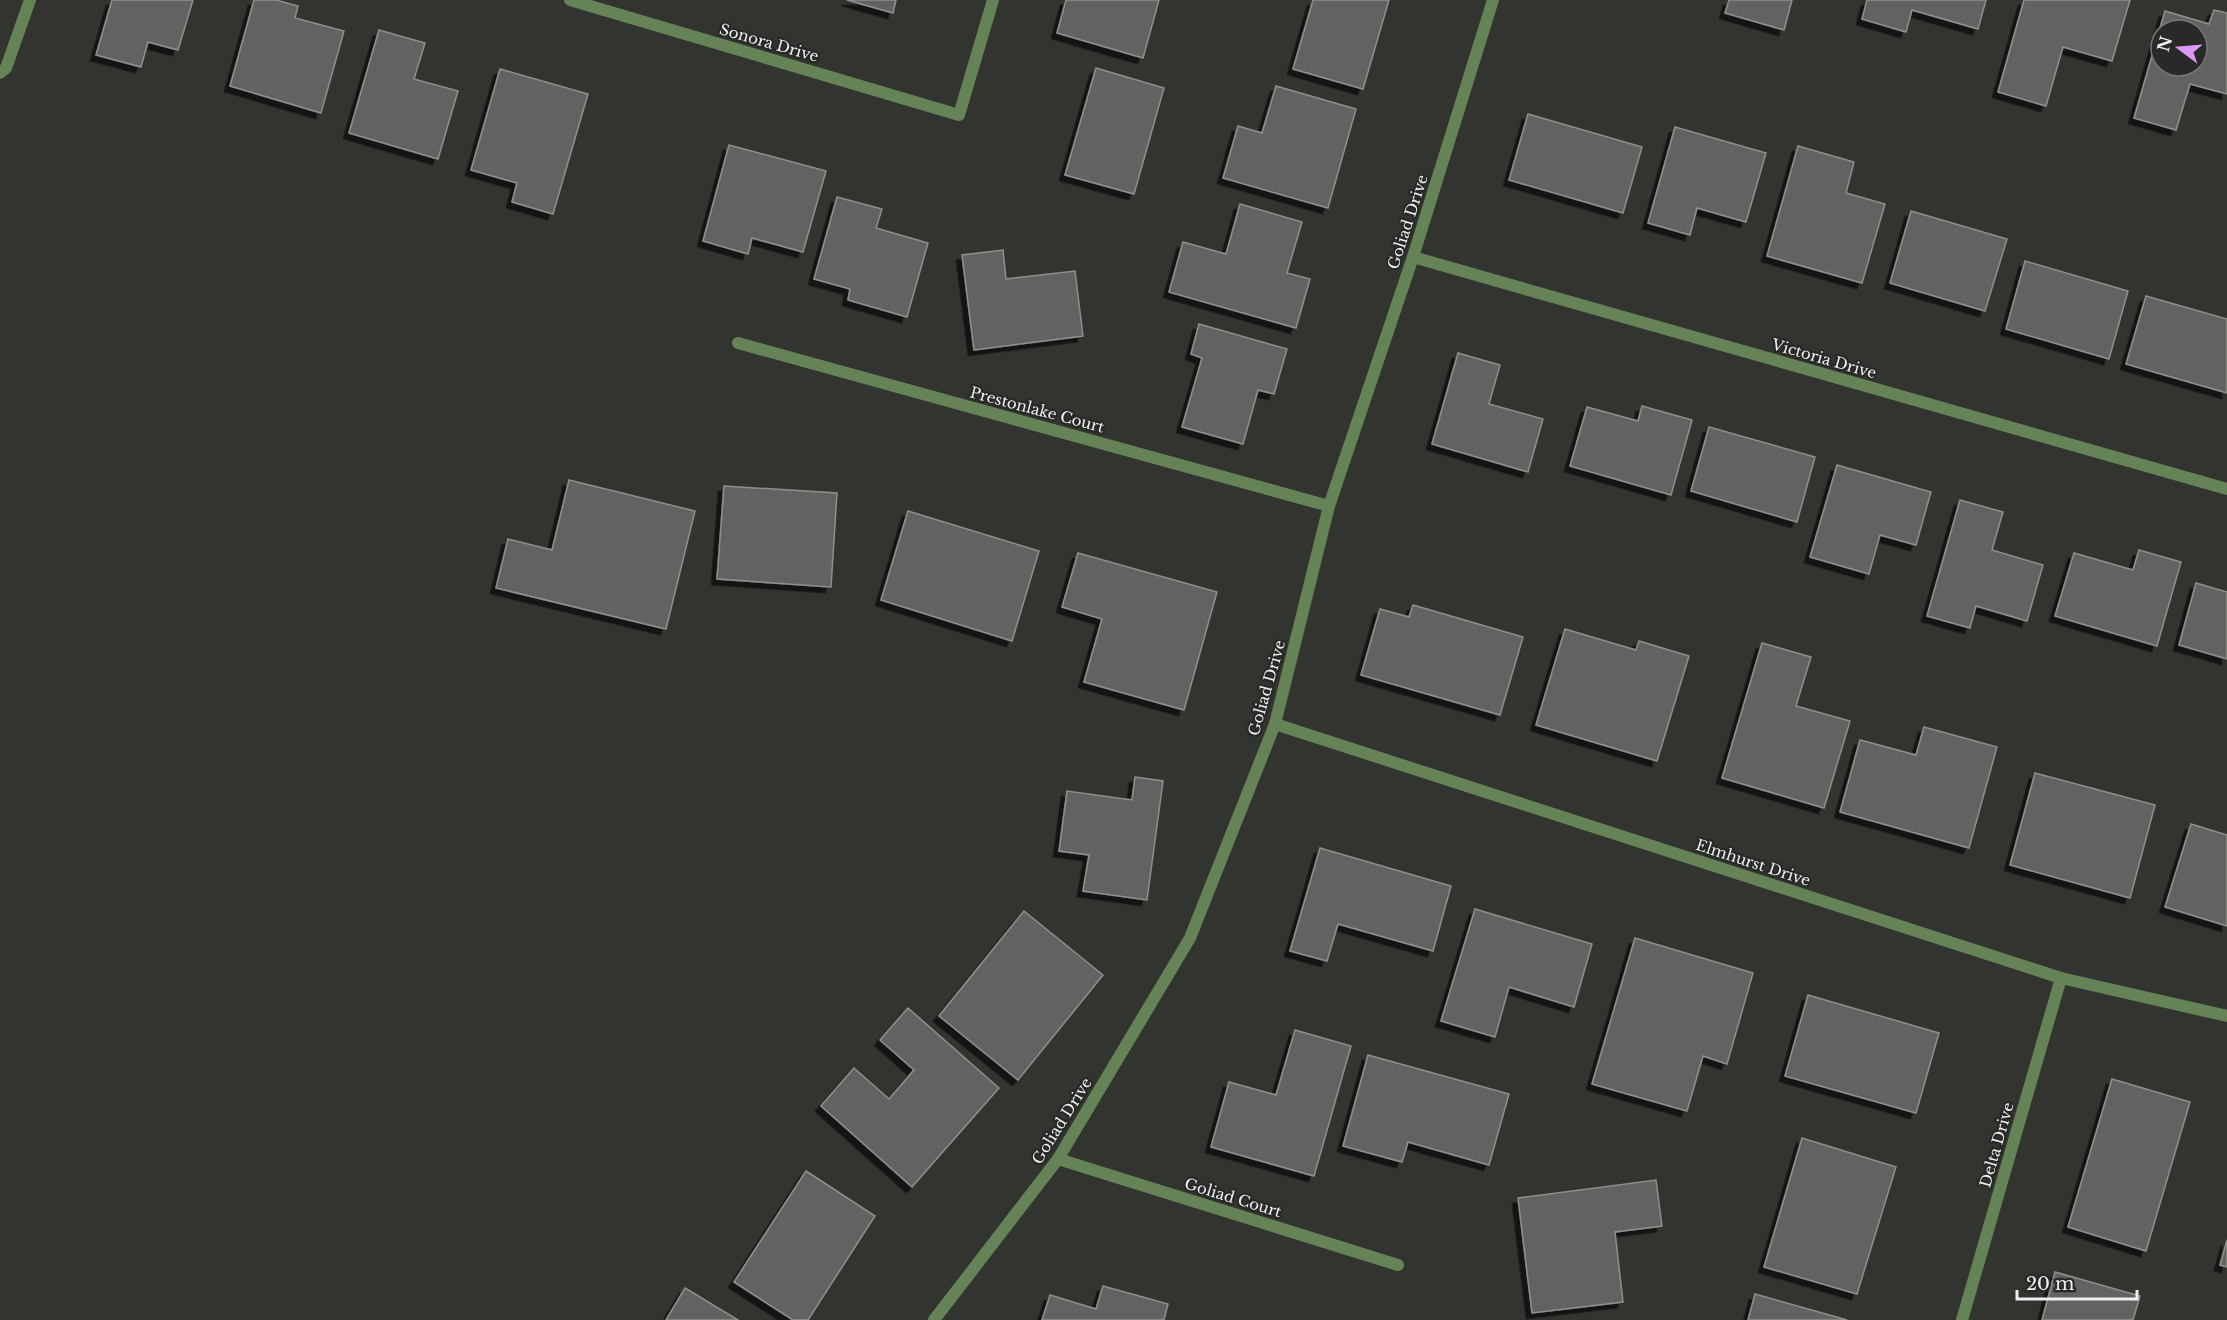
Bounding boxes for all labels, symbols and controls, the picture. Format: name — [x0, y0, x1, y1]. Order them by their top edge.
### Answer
north arrow — [2149, 18, 2209, 78]
street label: Sonora Drive — [717, 19, 821, 66]
text: N — [2153, 34, 2176, 54]
street label: Goliad Drive — [1383, 172, 1432, 272]
street label: Victoria Drive — [1769, 334, 1879, 383]
street label: Prestonlake Court — [968, 382, 1107, 437]
street label: Goliad Drive — [1244, 638, 1289, 738]
street label: Elmhurst Drive — [1694, 835, 1813, 890]
street label: Goliad Drive — [1027, 1074, 1096, 1168]
street label: Delta Drive — [1975, 1100, 2018, 1190]
street label: Goliad Court — [1182, 1174, 1284, 1221]
scale bar — [2017, 1263, 2137, 1301]
text: 20 m — [2026, 1273, 2074, 1295]

